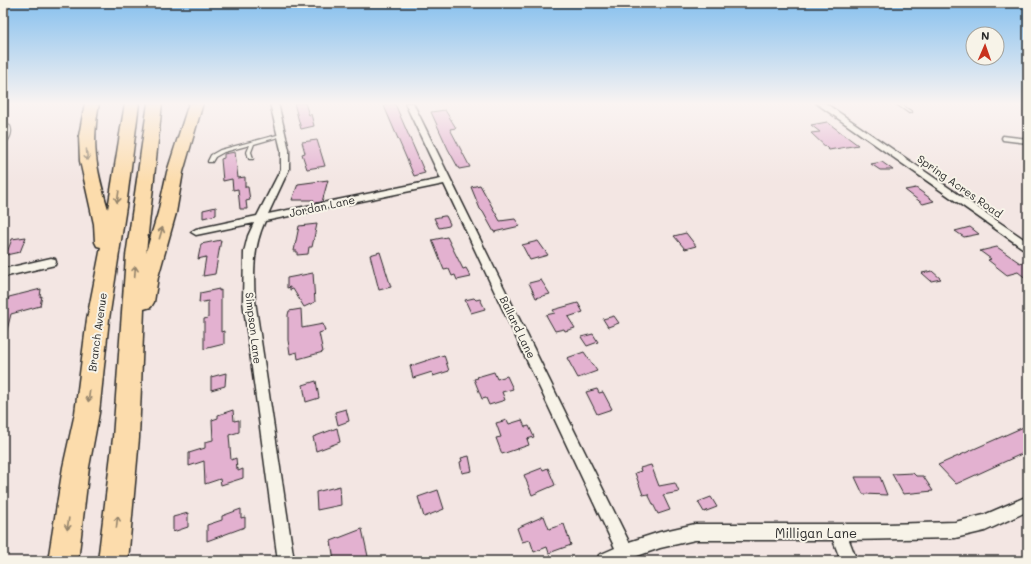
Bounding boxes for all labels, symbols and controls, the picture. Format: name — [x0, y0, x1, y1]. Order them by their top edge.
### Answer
north arrow — [965, 26, 1005, 66]
text: N — [981, 28, 990, 43]
one-way arrow — [83, 148, 91, 161]
street label: Spring Acres Road — [915, 151, 1005, 221]
one-way arrow — [114, 190, 122, 203]
street label: Jordan Lane — [288, 192, 357, 220]
one-way arrow — [158, 227, 165, 240]
one-way arrow — [132, 266, 139, 279]
street label: Branch Avenue — [84, 291, 110, 372]
street label: Simpson Lane — [242, 291, 266, 365]
street label: Ballard Lane — [496, 293, 540, 361]
one-way arrow — [85, 389, 93, 402]
one-way arrow — [113, 516, 121, 529]
one-way arrow — [64, 517, 72, 530]
street label: Milligan Lane — [775, 524, 857, 541]

